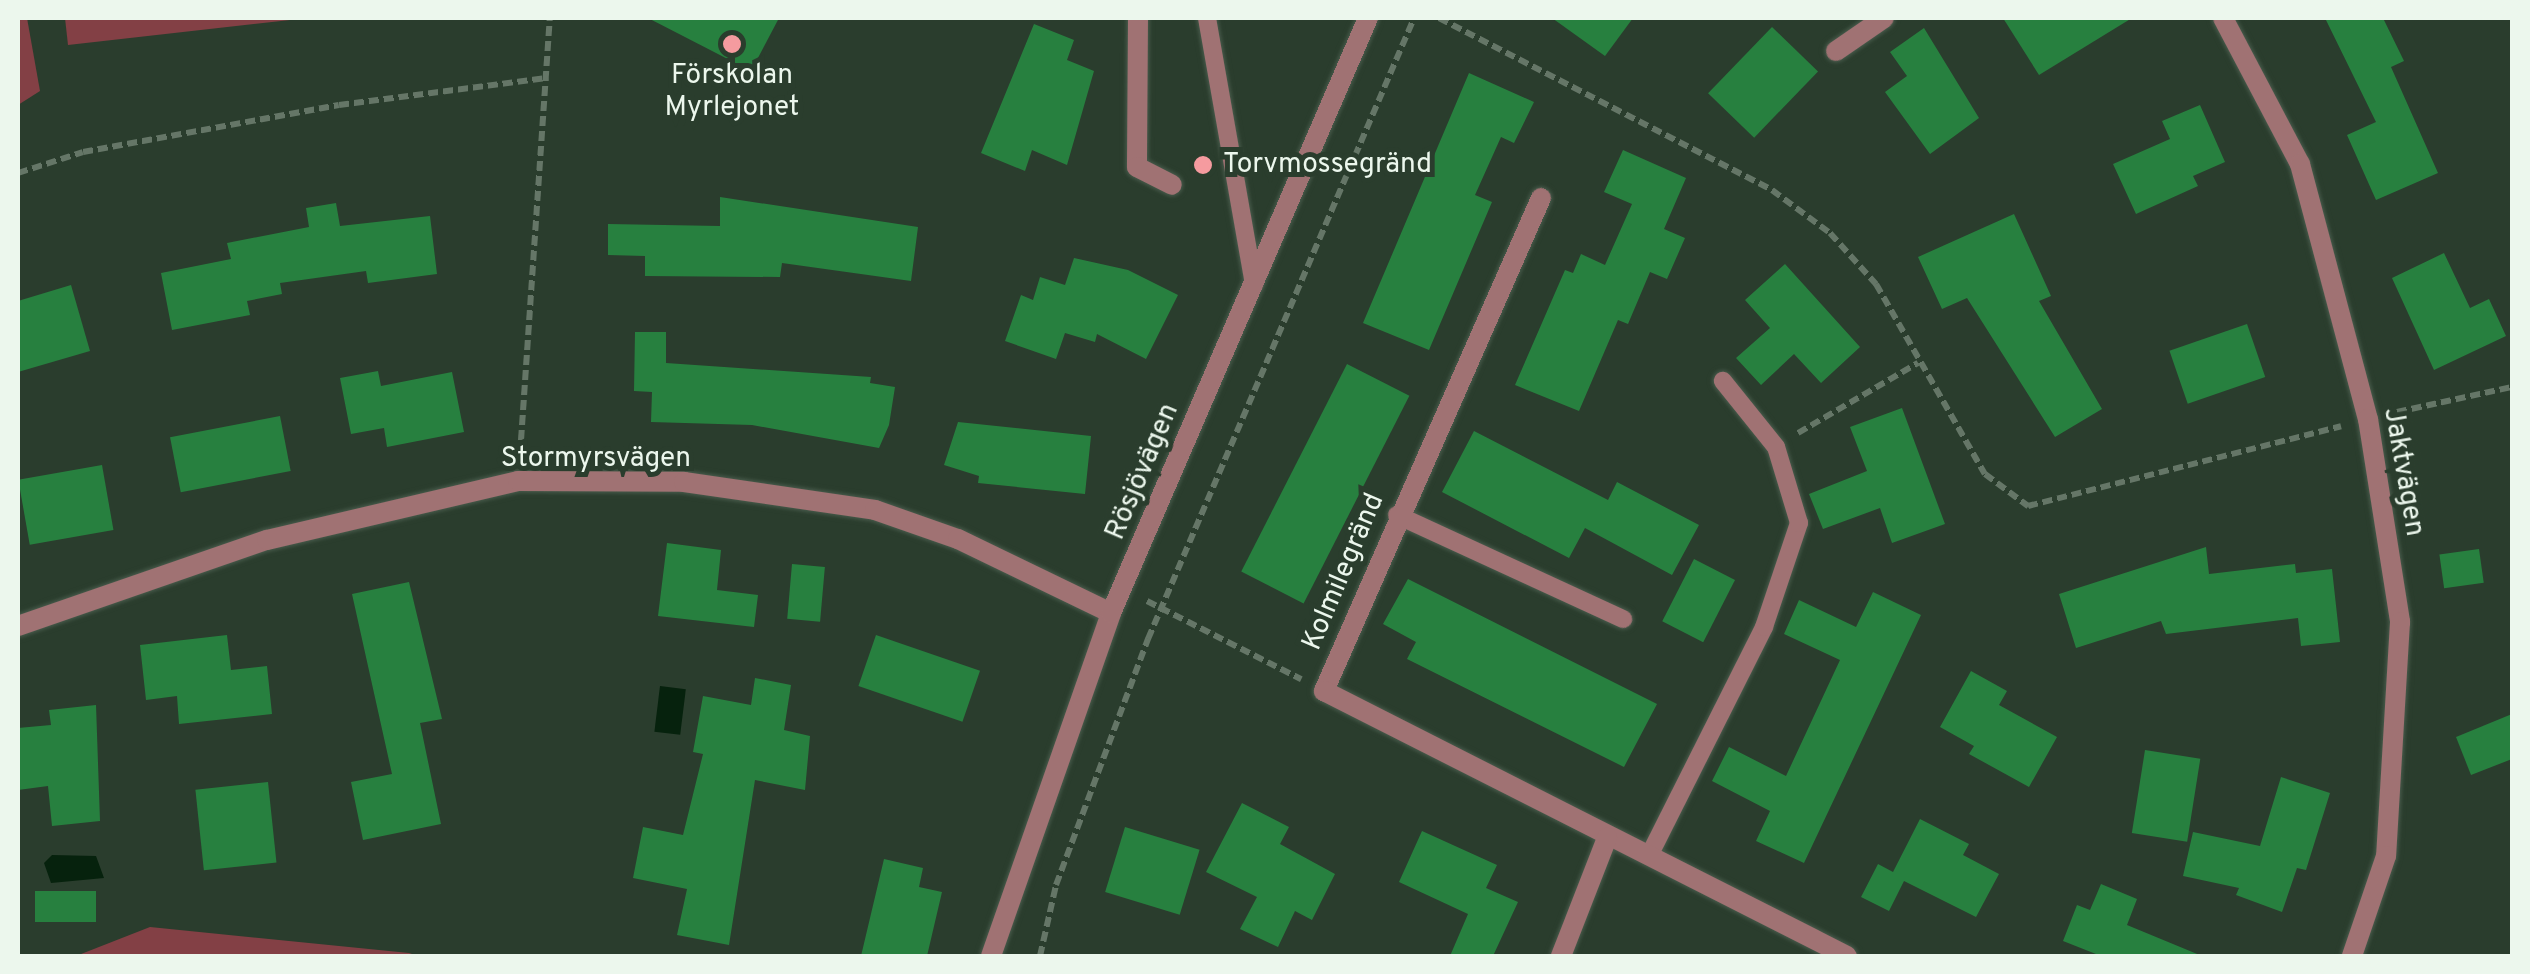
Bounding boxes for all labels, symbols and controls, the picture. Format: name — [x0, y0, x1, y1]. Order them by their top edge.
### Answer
marker: Förskolan Myrlejonet — [721, 33, 743, 55]
place label: Förskolan Myrlejonet — [665, 59, 799, 125]
place label: Torvmossegränd — [1223, 148, 1432, 182]
marker: Torvmossegränd — [1192, 154, 1214, 176]
street label: Rösjövägen — [1099, 399, 1187, 545]
street label: Jaktvägen — [2375, 405, 2431, 539]
street label: Stormyrsvägen — [501, 442, 691, 476]
street label: Kolmilegränd — [1296, 488, 1392, 656]

